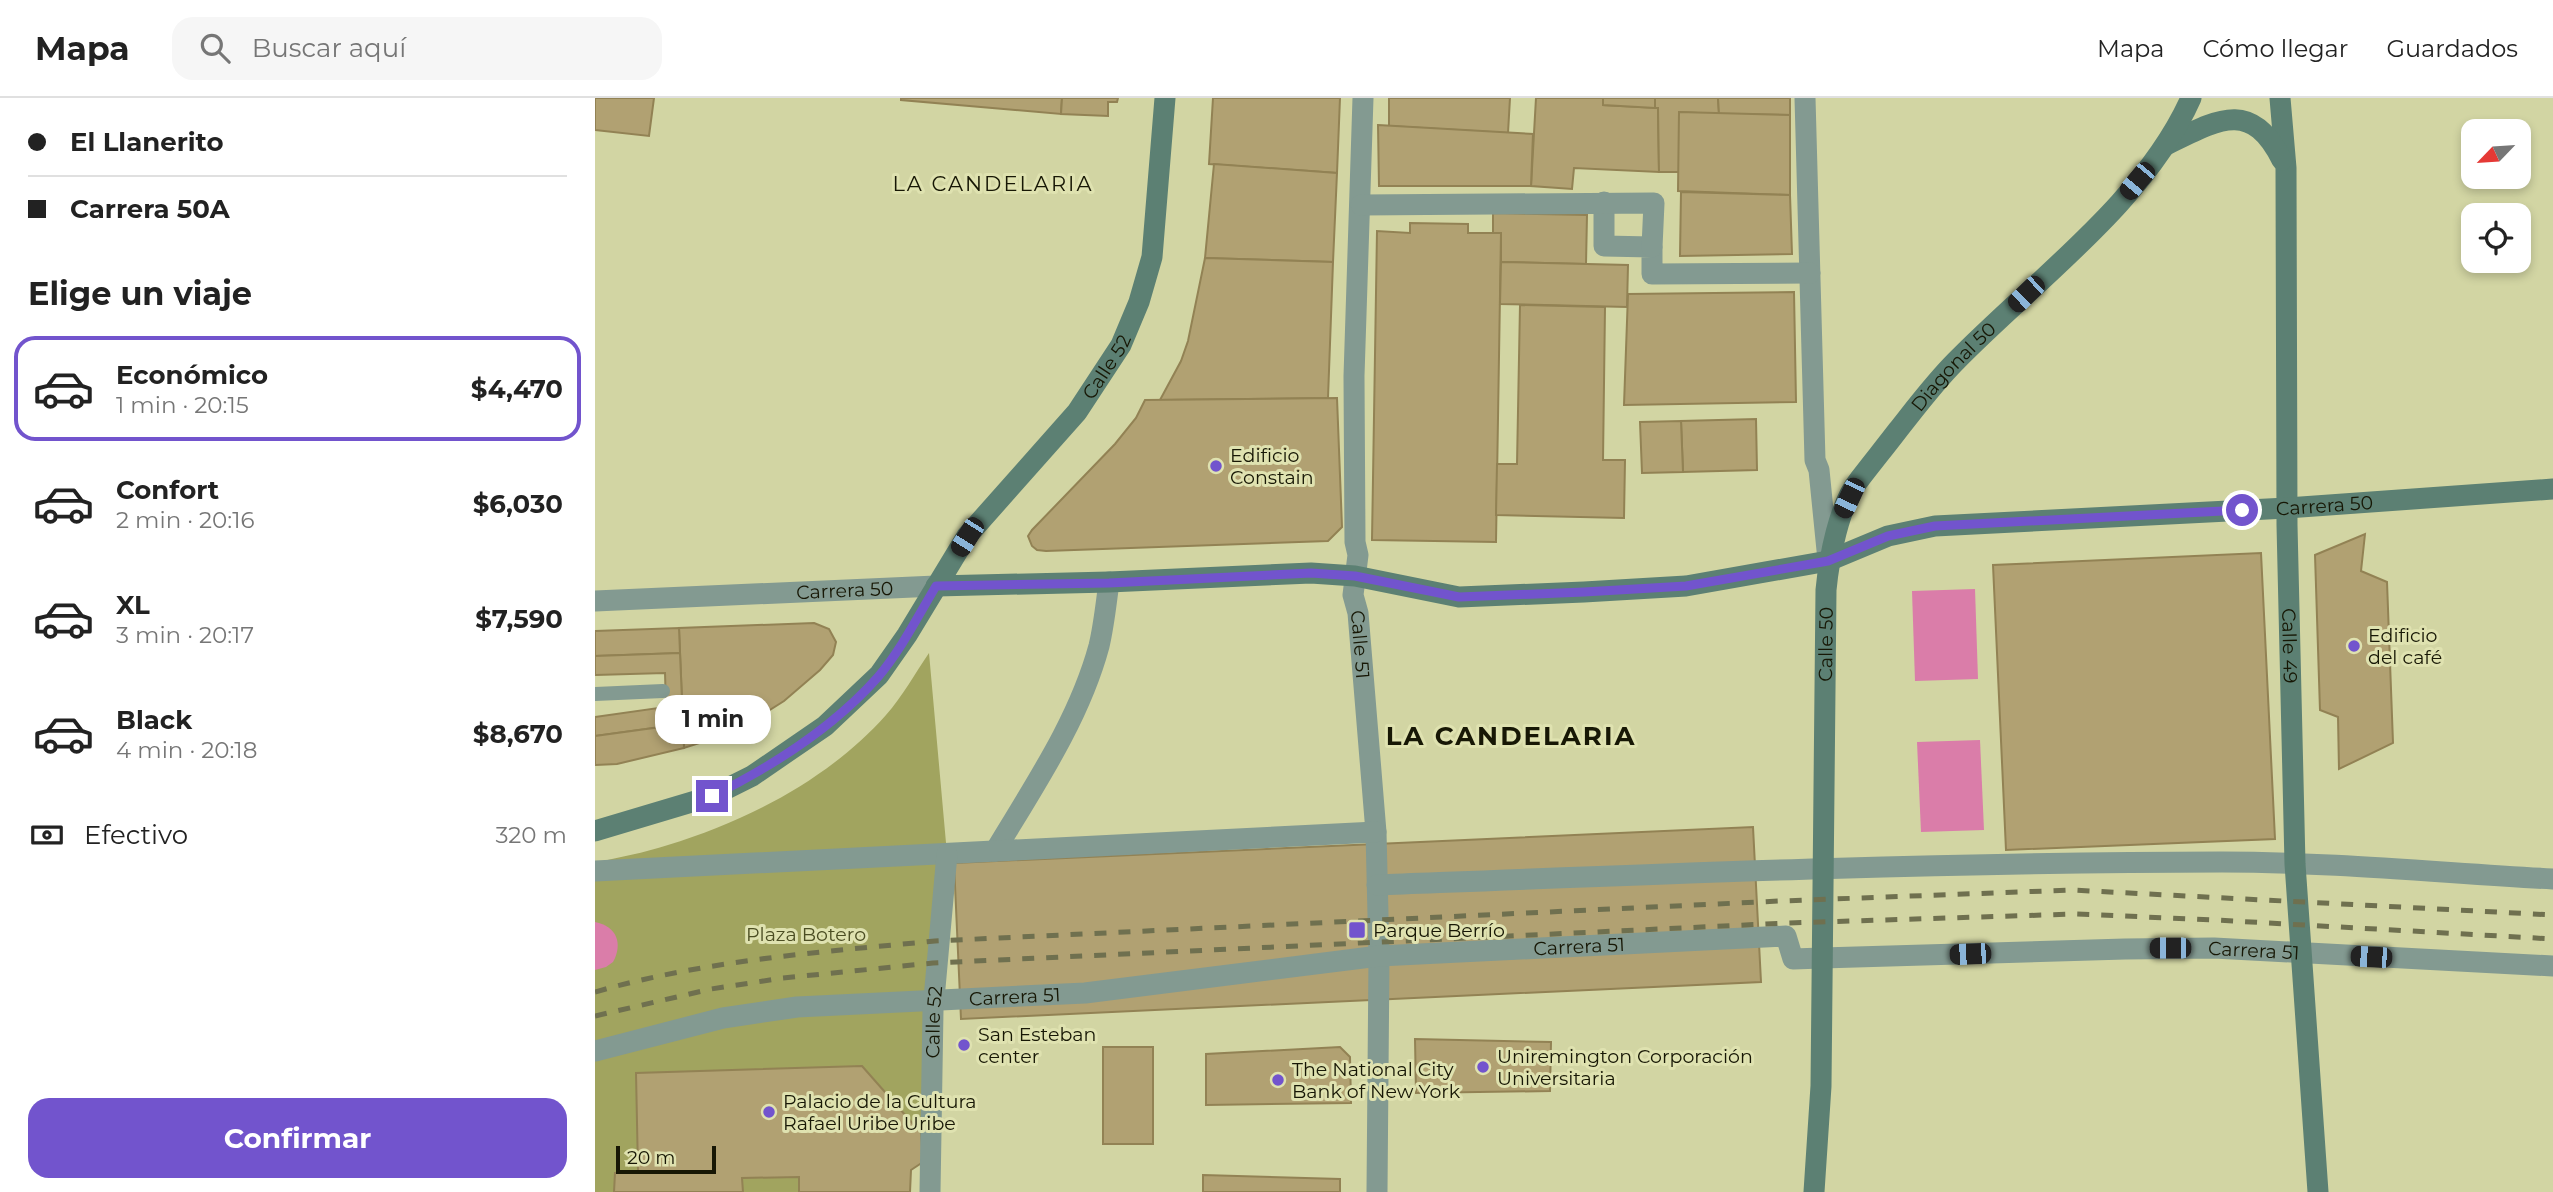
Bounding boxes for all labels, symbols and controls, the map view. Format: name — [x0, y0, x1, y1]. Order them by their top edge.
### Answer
search box — [172, 17, 662, 80]
text: Mapa — [35, 28, 130, 68]
icon: search — [196, 29, 234, 67]
text: Buscar aquí — [252, 32, 406, 64]
text: Mapa — [2097, 34, 2164, 63]
text: Cómo llegar — [2202, 34, 2348, 63]
text: Guardados — [2386, 34, 2518, 63]
north arrow — [2461, 119, 2531, 189]
map controls — [2461, 119, 2531, 273]
text: El Llanerito — [70, 126, 224, 158]
car — [2116, 158, 2159, 204]
district label: LA CANDELARIA — [893, 171, 1093, 196]
text: Carrera 50A — [70, 193, 230, 225]
button: locate — [2461, 203, 2531, 273]
car — [2004, 272, 2049, 316]
text: Elige un viaje — [28, 274, 252, 313]
street label: Diagonal 50 — [1906, 317, 2001, 416]
street label: Calle 52 — [1078, 331, 1136, 404]
icon: car — [32, 357, 95, 420]
text: Económico — [116, 359, 268, 391]
text: $4,470 — [471, 373, 563, 405]
text: 1 min · 20:15 — [116, 391, 249, 419]
place label: Edificio Constain — [1230, 444, 1314, 489]
marker: Edificio Constain — [1208, 458, 1224, 474]
icon: car — [32, 472, 95, 535]
text: Confort — [116, 474, 219, 506]
car — [1831, 475, 1868, 521]
text: $6,030 — [473, 488, 563, 520]
street label: Carrera 50 — [2275, 491, 2374, 521]
route start — [2226, 494, 2258, 526]
text: 2 min · 20:16 — [116, 506, 255, 534]
car — [947, 514, 988, 560]
street label: Carrera 50 — [796, 577, 894, 604]
icon: car — [32, 587, 95, 650]
text: XL — [116, 589, 150, 621]
text: $7,590 — [475, 603, 563, 635]
street label: Calle 50 — [1814, 607, 1838, 682]
street label: Calle 49 — [2277, 608, 2302, 684]
street label: Calle 51 — [1346, 609, 1374, 680]
text: 3 min · 20:17 — [116, 621, 254, 649]
place label: Edificio del café — [2368, 624, 2442, 669]
marker: Edificio del café — [2346, 638, 2362, 654]
callout: 1 min — [654, 694, 770, 744]
icon: car — [32, 702, 95, 765]
text: Black — [116, 704, 192, 736]
text: 1 min — [682, 705, 744, 733]
text: $8,670 — [473, 718, 563, 750]
district label: LA CANDELARIA — [1386, 720, 1636, 752]
text: 4 min · 20:18 — [116, 736, 257, 764]
route end — [696, 780, 728, 812]
icon: cash — [28, 816, 66, 854]
text: Efectivo — [84, 819, 188, 851]
text: 320 m — [495, 821, 567, 849]
place label: Parque Berrío — [1373, 919, 1505, 942]
marker: Parque Berrío — [1347, 920, 1367, 940]
park label: Plaza Botero — [746, 923, 866, 946]
street label: Carrera 51 — [1533, 933, 1625, 960]
street label: Carrera 51 — [2207, 937, 2300, 965]
car — [2150, 938, 2192, 959]
car — [1949, 943, 1992, 965]
car — [2350, 945, 2393, 969]
street label: Carrera 51 — [968, 983, 1061, 1011]
street label: Calle 52 — [921, 985, 947, 1059]
place label: San Esteban center — [978, 1023, 1096, 1068]
marker: San Esteban center — [956, 1037, 972, 1053]
place label: Uniremington Corporación Universitaria — [1497, 1045, 1753, 1090]
place label: The National City Bank of New York — [1292, 1058, 1461, 1103]
marker: Uniremington Corporación Universitaria — [1475, 1059, 1491, 1075]
marker: The National City Bank of New York — [1270, 1072, 1286, 1088]
place label: Palacio de la Cultura Rafael Uribe Uribe — [783, 1090, 976, 1135]
button: Confirmar — [28, 1098, 567, 1178]
marker: Palacio de la Cultura Rafael Uribe Uribe — [761, 1104, 777, 1120]
scale bar — [616, 1143, 716, 1175]
text: 20 m — [627, 1146, 675, 1169]

